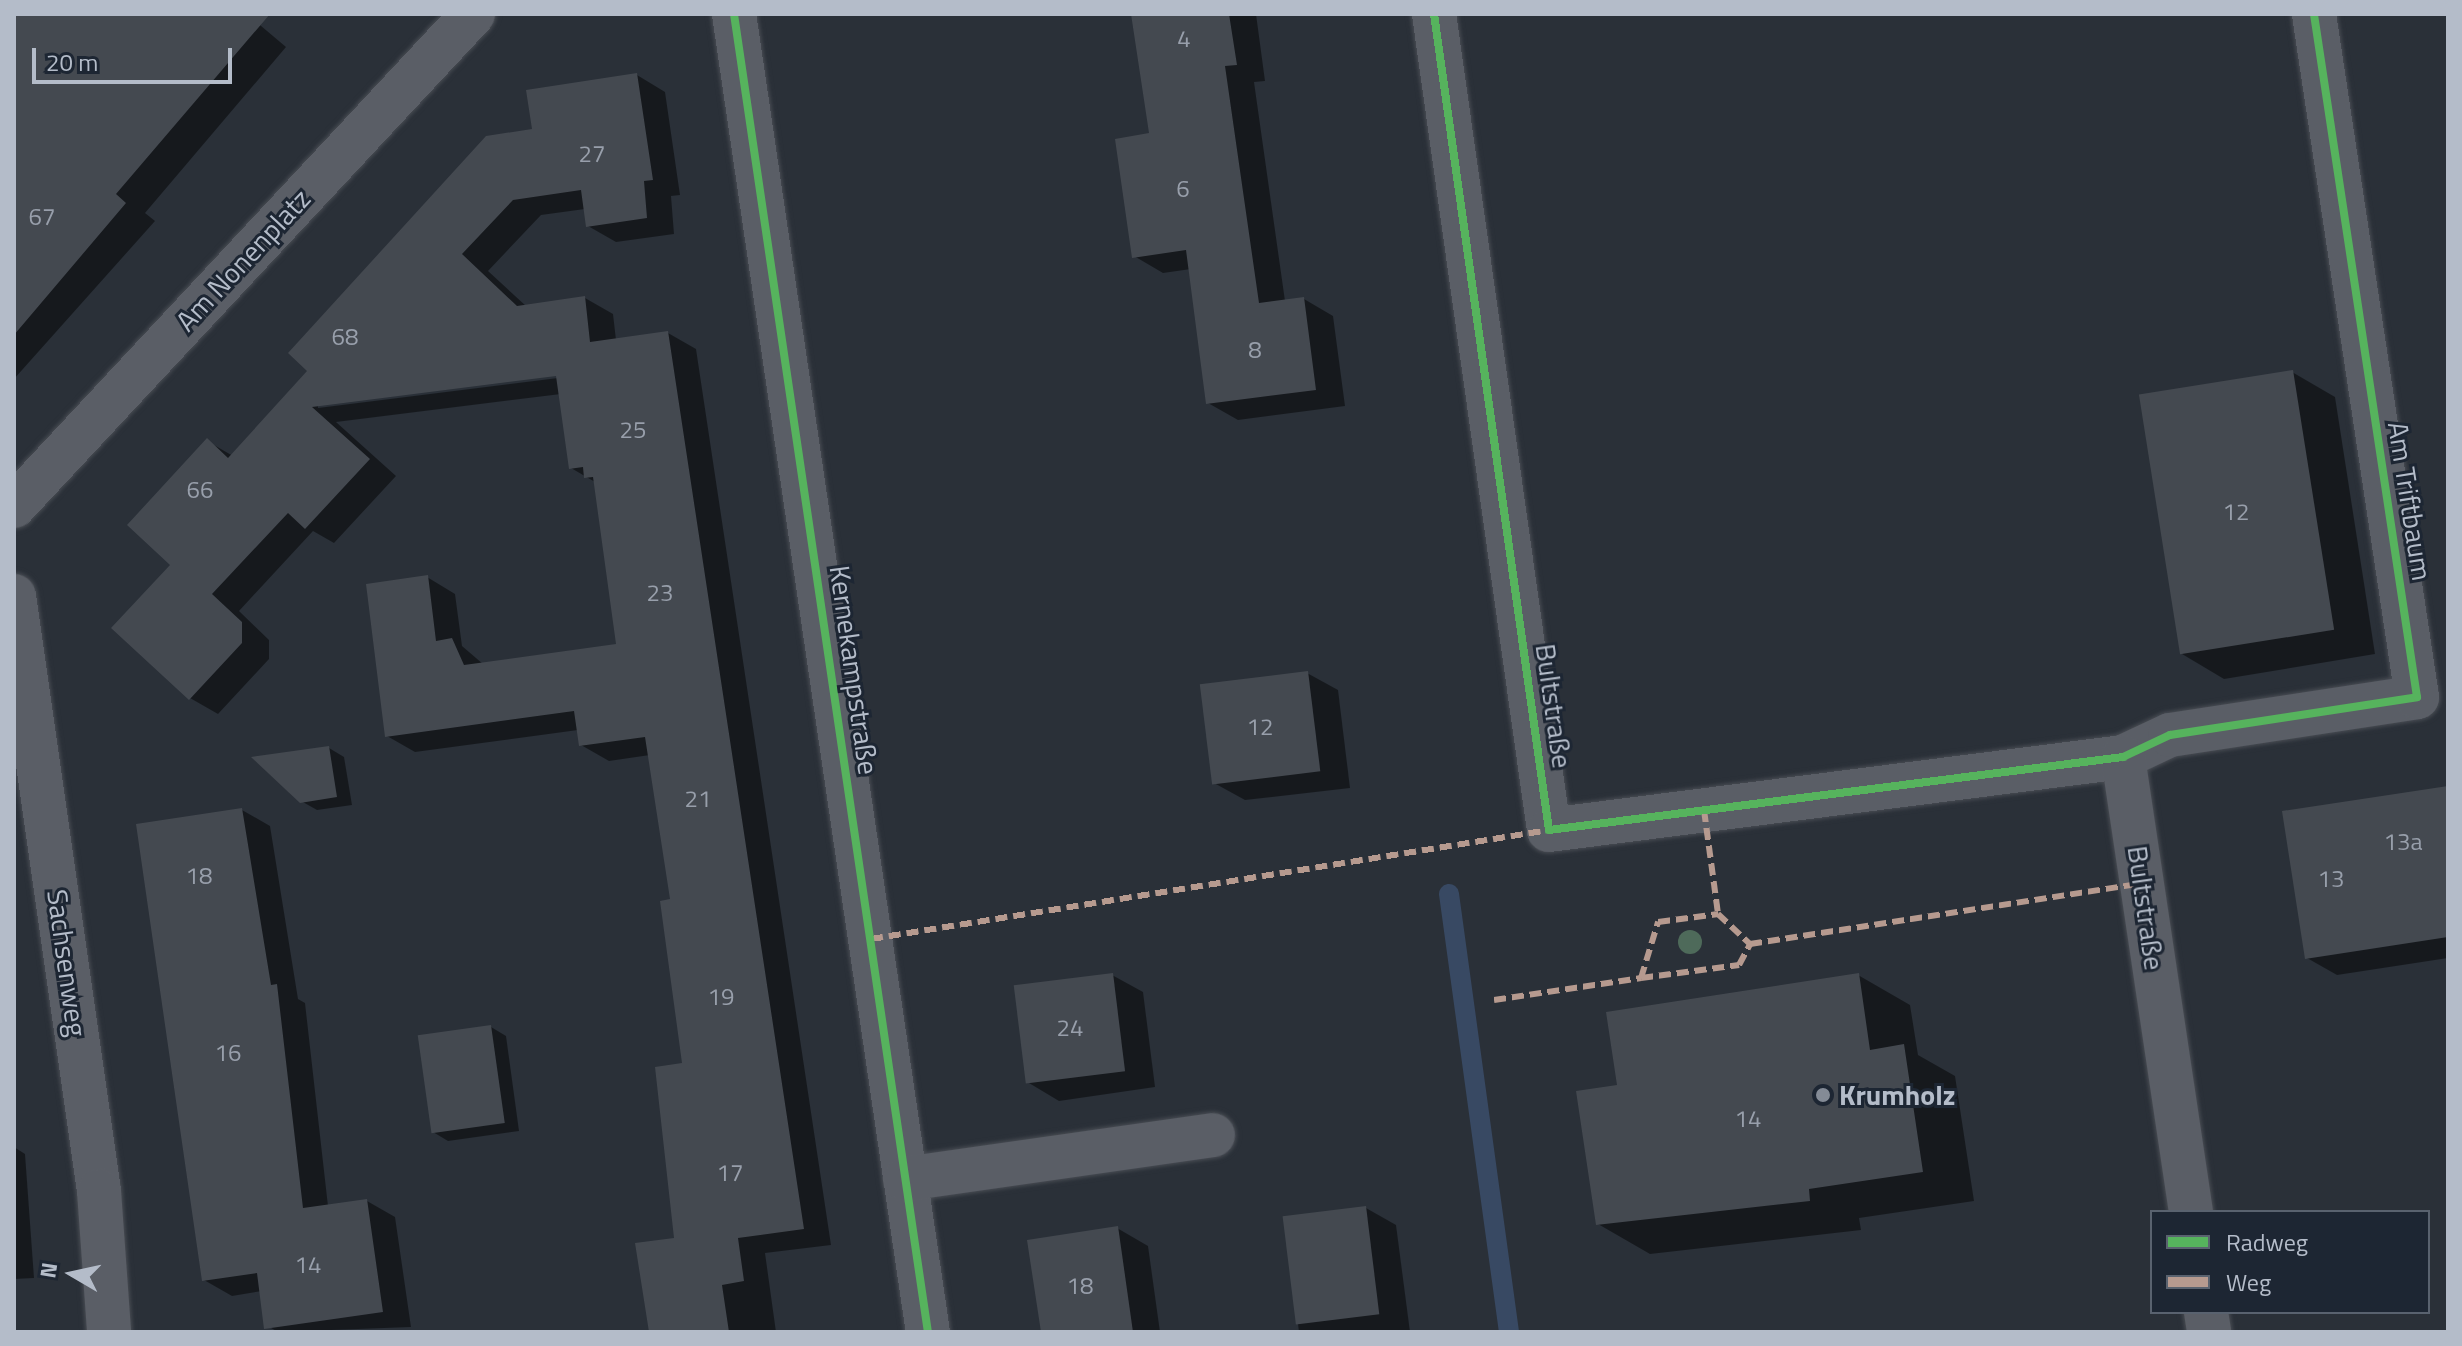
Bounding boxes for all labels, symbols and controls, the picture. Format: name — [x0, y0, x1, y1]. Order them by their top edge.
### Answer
house number: 4 — [1177, 25, 1191, 53]
scale bar — [36, 32, 236, 82]
text: 20 m — [46, 44, 98, 80]
house number: 27 — [579, 140, 605, 168]
house number: 6 — [1176, 175, 1190, 203]
street label: Am Nonenplatz — [169, 182, 317, 338]
house number: 67 — [29, 203, 55, 231]
house number: 68 — [332, 323, 358, 351]
house number: 8 — [1248, 336, 1262, 364]
house number: 25 — [620, 416, 646, 444]
street label: Am Triftbaum — [2381, 419, 2439, 583]
house number: 66 — [187, 476, 213, 504]
house number: 12 — [2223, 498, 2249, 526]
street label: Kernekampstraße — [823, 563, 885, 777]
house number: 23 — [647, 579, 673, 607]
street label: Bultstraße — [1529, 642, 1579, 770]
house number: 12 — [1247, 713, 1273, 741]
house number: 21 — [685, 785, 711, 813]
house number: 13a — [2384, 828, 2422, 856]
street label: Bultstraße — [2121, 844, 2171, 972]
house number: 18 — [186, 862, 212, 890]
house number: 13 — [2318, 865, 2344, 893]
street label: Sachsenweg — [40, 887, 94, 1039]
house number: 19 — [708, 983, 734, 1011]
house number: 24 — [1057, 1014, 1083, 1042]
house number: 16 — [215, 1039, 241, 1067]
place label: Krumholz — [1839, 1078, 1955, 1112]
marker: Krumholz — [1814, 1086, 1832, 1104]
house number: 14 — [1735, 1105, 1761, 1133]
house number: 17 — [717, 1159, 743, 1187]
legend — [2150, 1210, 2430, 1314]
text: Radweg — [2226, 1224, 2308, 1260]
north arrow — [32, 1234, 112, 1314]
house number: 14 — [295, 1251, 321, 1279]
text: N — [30, 1260, 66, 1280]
text: Weg — [2226, 1264, 2271, 1300]
house number: 18 — [1067, 1272, 1093, 1300]

